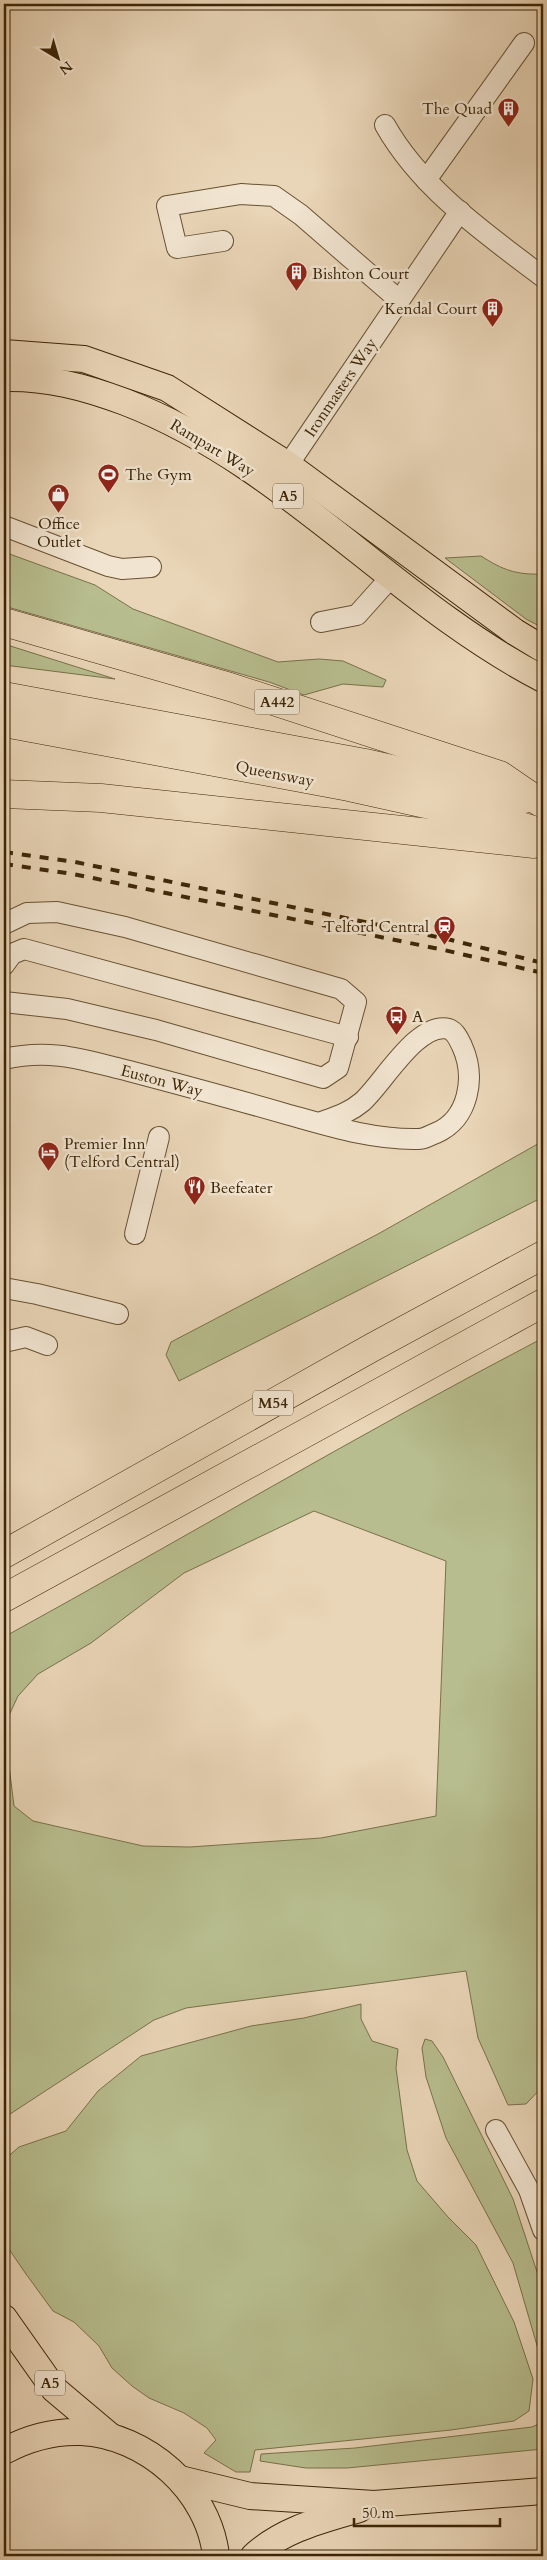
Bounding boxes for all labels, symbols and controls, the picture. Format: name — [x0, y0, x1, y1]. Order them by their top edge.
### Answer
north arrow — [32, 32, 82, 82]
text: N — [55, 57, 76, 79]
building icon: The Quad — [496, 96, 520, 127]
place label: The Quad — [422, 98, 492, 120]
building icon: Bishton Court — [284, 261, 308, 292]
place label: Bishton Court — [312, 263, 409, 285]
building icon: Kendal Court — [481, 296, 505, 327]
place label: Kendal Court — [384, 298, 477, 320]
street label: Ironmasters Way — [299, 333, 383, 442]
street label: Rampart Way — [166, 414, 259, 482]
sports icon: The Gym — [97, 462, 121, 493]
place label: The Gym — [125, 464, 192, 486]
shop icon: Office Outlet — [47, 482, 71, 513]
road number: A5 — [273, 484, 303, 508]
place label: Office Outlet — [37, 513, 81, 553]
road number: A442 — [254, 690, 300, 714]
street label: Queensway — [234, 756, 317, 792]
station icon: Telford Central — [433, 914, 457, 945]
place label: Telford Central — [323, 916, 429, 938]
bus stop icon: A — [384, 1004, 408, 1035]
place label: A — [412, 1006, 424, 1028]
street label: Euston Way — [118, 1059, 206, 1103]
place label: Premier Inn (Telford Central) — [64, 1133, 180, 1173]
hotel icon: Premier Inn (Telford Central) — [36, 1140, 60, 1171]
restaurant icon: Beefeater — [182, 1175, 206, 1206]
place label: Beefeater — [210, 1177, 273, 1199]
road number: M54 — [253, 1390, 293, 1416]
road number: A5 — [35, 2370, 65, 2396]
scale bar — [354, 2495, 501, 2527]
text: 50 m — [362, 2503, 394, 2523]

